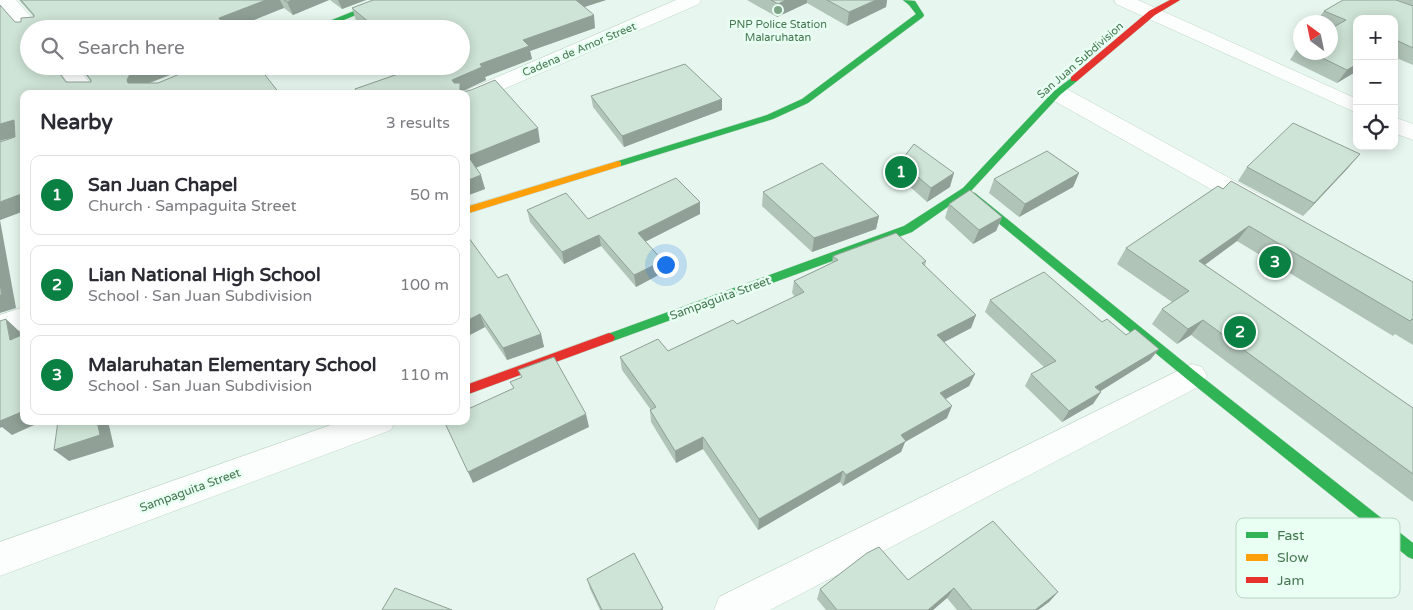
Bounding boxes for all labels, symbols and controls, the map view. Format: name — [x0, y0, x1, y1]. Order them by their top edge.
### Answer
marker: PNP Police Station Malaruhatan — [772, 4, 784, 16]
north arrow — [1293, 15, 1338, 60]
map controls — [1353, 15, 1398, 150]
button: + — [1353, 15, 1398, 60]
place label: PNP Police Station Malaruhatan — [729, 18, 827, 44]
street label: San Juan Subdivision — [1035, 19, 1126, 101]
search box — [20, 20, 470, 75]
street label: Cadena de Amor Street — [520, 20, 638, 79]
icon: search — [38, 34, 66, 62]
text: Search here — [78, 37, 185, 59]
button: − — [1353, 60, 1398, 105]
button: locate — [1353, 105, 1398, 150]
text: Nearby — [40, 110, 113, 135]
text: 3 results — [386, 113, 450, 133]
pin: 1 — [885, 153, 917, 191]
text: San Juan Chapel — [88, 174, 237, 196]
text: 1 — [52, 185, 62, 205]
text: 50 m — [410, 185, 449, 205]
text: Church · Sampaguita Street — [88, 196, 297, 216]
pin: 3 — [1259, 243, 1291, 281]
your location — [653, 252, 679, 278]
text: Lian National High School — [88, 264, 321, 286]
street label: Sampaguita Street — [668, 273, 773, 323]
text: 2 — [52, 275, 62, 295]
text: 100 m — [400, 275, 449, 295]
text: School · San Juan Subdivision — [88, 286, 312, 306]
pin: 2 — [1224, 313, 1256, 351]
text: Malaruhatan Elementary School — [88, 354, 377, 376]
text: 3 — [52, 365, 62, 385]
text: 110 m — [400, 365, 449, 385]
text: School · San Juan Subdivision — [88, 376, 312, 396]
street label: Sampaguita Street — [138, 465, 243, 515]
legend — [1236, 518, 1400, 598]
text: Fast — [1277, 527, 1305, 544]
text: Slow — [1277, 549, 1309, 566]
text: Jam — [1277, 572, 1304, 589]

